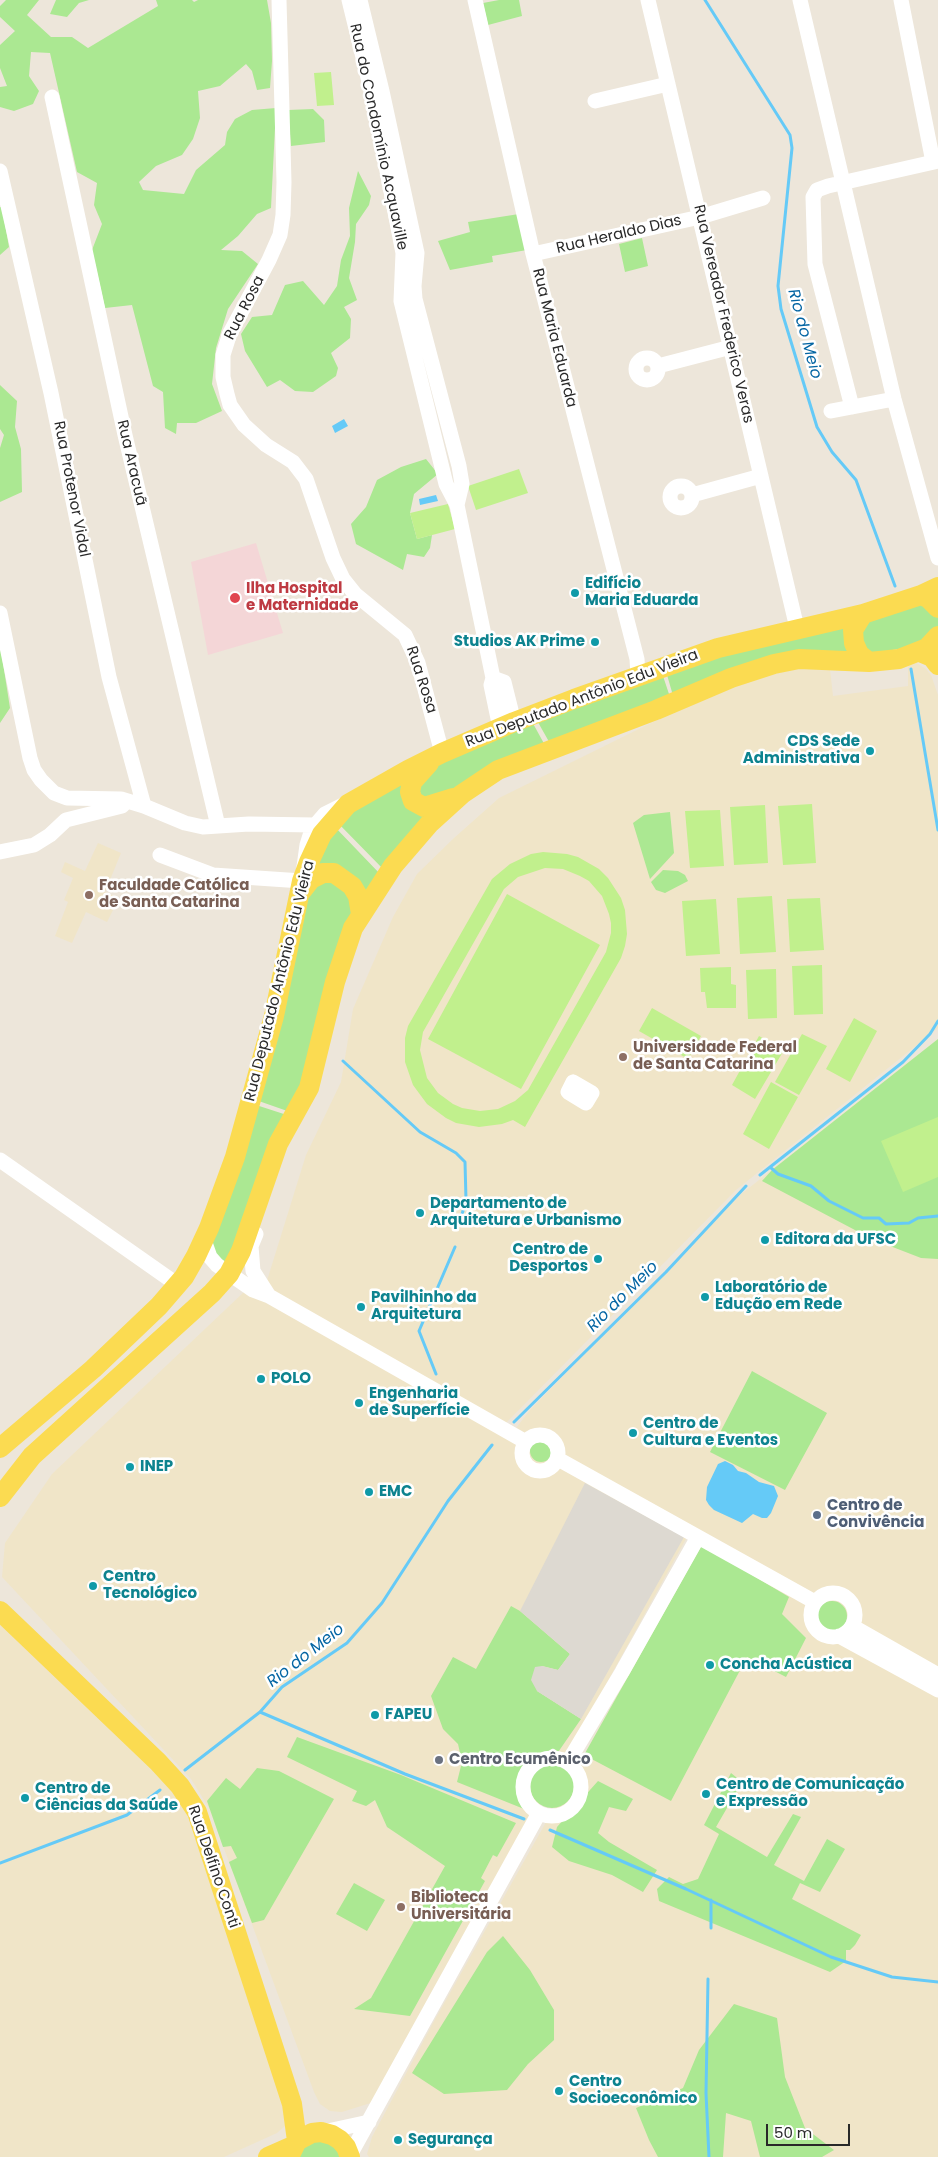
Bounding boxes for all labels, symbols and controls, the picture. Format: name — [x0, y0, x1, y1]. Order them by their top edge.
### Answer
street label: Rua do Condomínio Acquaville — [345, 22, 411, 252]
street label: Rua Vereador Frederico Veras — [689, 203, 757, 425]
street label: Rua Heraldo Dias — [555, 212, 683, 258]
street label: Rua Maria Eduarda — [528, 267, 580, 409]
street label: Rua Rosa — [221, 273, 269, 343]
water label: Rio do Meio — [783, 287, 825, 381]
street label: Rua Aracuã — [112, 418, 150, 508]
street label: Rua Protenor Vidal — [49, 419, 93, 559]
place label: Edifício Maria Eduarda — [585, 575, 699, 610]
place label: Ilha Hospital e Maternidade — [246, 580, 358, 615]
marker: Edifício Maria Eduarda — [569, 587, 581, 599]
marker: Ilha Hospital e Maternidade — [228, 591, 242, 605]
place label: Studios AK Prime — [454, 633, 585, 651]
marker: Studios AK Prime — [589, 636, 601, 648]
street label: Rua Rosa — [402, 644, 440, 716]
street label: Rua Deputado Antônio Edu Vieira — [463, 646, 701, 752]
place label: CDS Sede Administrativa — [743, 733, 860, 768]
marker: CDS Sede Administrativa — [864, 745, 876, 757]
street label: Rua Deputado Antônio Edu Vieira — [241, 859, 319, 1103]
place label: Faculdade Católica de Santa Catarina — [99, 877, 249, 912]
marker: Faculdade Católica de Santa Catarina — [83, 889, 95, 901]
place label: Universidade Federal de Santa Catarina — [633, 1039, 797, 1074]
marker: Universidade Federal de Santa Catarina — [617, 1051, 629, 1063]
place label: Departamento de Arquitetura e Urbanismo — [430, 1195, 622, 1230]
marker: Departamento de Arquitetura e Urbanismo — [414, 1207, 426, 1219]
place label: Editora da UFSC — [775, 1231, 896, 1249]
marker: Editora da UFSC — [759, 1234, 771, 1246]
place label: Centro de Desportos — [509, 1241, 588, 1276]
marker: Centro de Desportos — [592, 1253, 604, 1265]
water label: Rio do Meio — [584, 1258, 662, 1336]
place label: Laboratório de Edução em Rede — [715, 1279, 842, 1314]
place label: Pavilhinho da Arquitetura — [371, 1289, 477, 1324]
marker: Laboratório de Edução em Rede — [699, 1291, 711, 1303]
marker: Pavilhinho da Arquitetura — [355, 1301, 367, 1313]
place label: POLO — [271, 1370, 311, 1388]
marker: POLO — [255, 1373, 267, 1385]
place label: Engenharia de Superfície — [369, 1385, 470, 1420]
marker: Engenharia de Superfície — [353, 1397, 365, 1409]
place label: Centro de Cultura e Eventos — [643, 1415, 778, 1450]
marker: Centro de Cultura e Eventos — [627, 1427, 639, 1439]
place label: INEP — [140, 1458, 173, 1476]
marker: INEP — [124, 1461, 136, 1473]
place label: EMC — [379, 1483, 412, 1501]
marker: EMC — [363, 1486, 375, 1498]
place label: Centro de Convivência — [827, 1497, 924, 1532]
marker: Centro de Convivência — [811, 1509, 823, 1521]
place label: Centro Tecnológico — [103, 1568, 197, 1603]
marker: Centro Tecnológico — [87, 1580, 99, 1592]
water label: Rio do Meio — [264, 1620, 348, 1692]
place label: Concha Acústica — [720, 1656, 852, 1674]
marker: Concha Acústica — [704, 1659, 716, 1671]
place label: FAPEU — [385, 1706, 432, 1724]
marker: FAPEU — [369, 1709, 381, 1721]
place label: Centro Ecumênico — [449, 1751, 591, 1769]
marker: Centro Ecumênico — [433, 1754, 445, 1766]
place label: Centro de Comunicação e Expressão — [716, 1776, 904, 1811]
place label: Centro de Ciências da Saúde — [35, 1780, 178, 1815]
marker: Centro de Comunicação e Expressão — [700, 1788, 712, 1800]
marker: Centro de Ciências da Saúde — [19, 1792, 31, 1804]
street label: Rua Delfino Conti — [184, 1803, 242, 1931]
place label: Biblioteca Universitária — [411, 1889, 511, 1924]
marker: Biblioteca Universitária — [395, 1901, 407, 1913]
place label: Centro Socioeconômico — [569, 2073, 697, 2108]
marker: Centro Socioeconômico — [553, 2085, 565, 2097]
scale bar — [768, 2114, 852, 2146]
text: 50 m — [774, 2122, 812, 2143]
place label: Segurança — [408, 2131, 493, 2149]
marker: Segurança — [392, 2134, 404, 2146]

